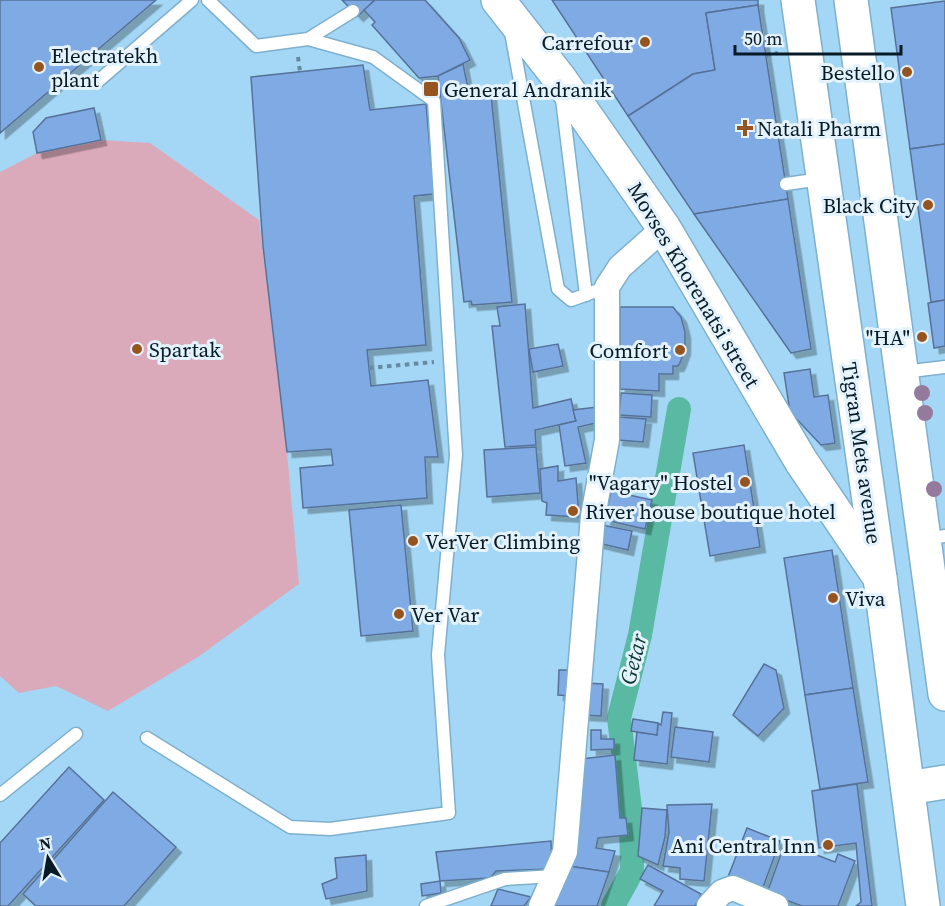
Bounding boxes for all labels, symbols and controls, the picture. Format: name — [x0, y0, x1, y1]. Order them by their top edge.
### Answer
scale bar — [735, 18, 902, 56]
text: 50 m — [744, 26, 782, 51]
place label: Carrefour — [542, 28, 633, 57]
marker: Carrefour — [638, 35, 652, 49]
place label: Electratekh plant — [51, 41, 158, 94]
place label: Bestello — [821, 58, 895, 87]
marker: Electratekh plant — [32, 60, 46, 74]
marker: Bestello — [900, 65, 914, 79]
place label: General Andranik — [444, 75, 612, 104]
marker: General Andranik — [422, 80, 440, 98]
place label: Natali Pharm — [757, 114, 881, 143]
marker: Natali Pharm — [738, 121, 752, 135]
street label: Movses Khorenatsi street — [621, 177, 767, 393]
place label: Black City — [823, 191, 916, 220]
marker: Black City — [921, 198, 935, 212]
place label: "HA" — [866, 323, 910, 352]
marker: "HA" — [915, 330, 929, 344]
place label: Spartak — [149, 335, 221, 364]
place label: Comfort — [590, 336, 668, 365]
marker: Spartak — [130, 342, 144, 356]
marker: Comfort — [673, 343, 687, 357]
street label: Tigran Mets avenue — [835, 360, 889, 546]
place label: "Vagary" Hostel — [589, 468, 733, 497]
marker: "Vagary" Hostel — [738, 475, 752, 489]
place label: River house boutique hotel — [585, 497, 836, 526]
marker: River house boutique hotel — [566, 504, 580, 518]
place label: VerVer Climbing — [425, 527, 580, 556]
marker: VerVer Climbing — [406, 534, 420, 548]
place label: Viva — [845, 584, 886, 613]
marker: Viva — [826, 591, 840, 605]
place label: Ver Var — [411, 600, 480, 629]
marker: Ver Var — [392, 607, 406, 621]
water label: Getar — [612, 629, 654, 687]
north arrow — [18, 828, 78, 888]
text: N — [37, 831, 53, 855]
place label: Ani Central Inn — [671, 831, 816, 860]
marker: Ani Central Inn — [821, 838, 835, 852]

